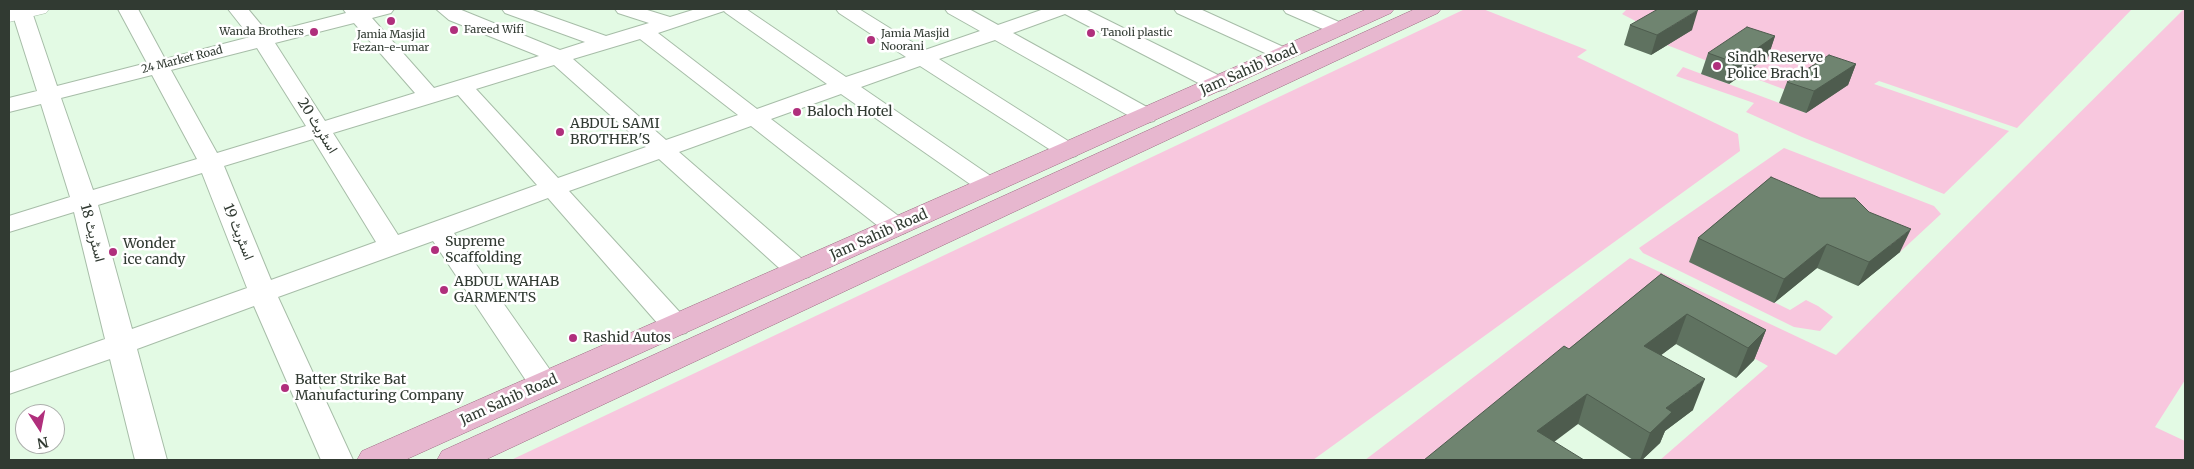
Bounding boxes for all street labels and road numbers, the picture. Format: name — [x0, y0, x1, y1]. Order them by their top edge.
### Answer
street label: Jam Sahib Road — [1198, 41, 1300, 99]
street label: 24 Market Road — [140, 44, 224, 76]
street label: اسٹریٹ 20 — [293, 95, 341, 157]
street label: اسٹریٹ 19 — [219, 201, 257, 263]
street label: اسٹریٹ 18 — [76, 202, 108, 264]
street label: Jam Sahib Road — [828, 206, 930, 264]
street label: Jam Sahib Road — [458, 371, 560, 429]

